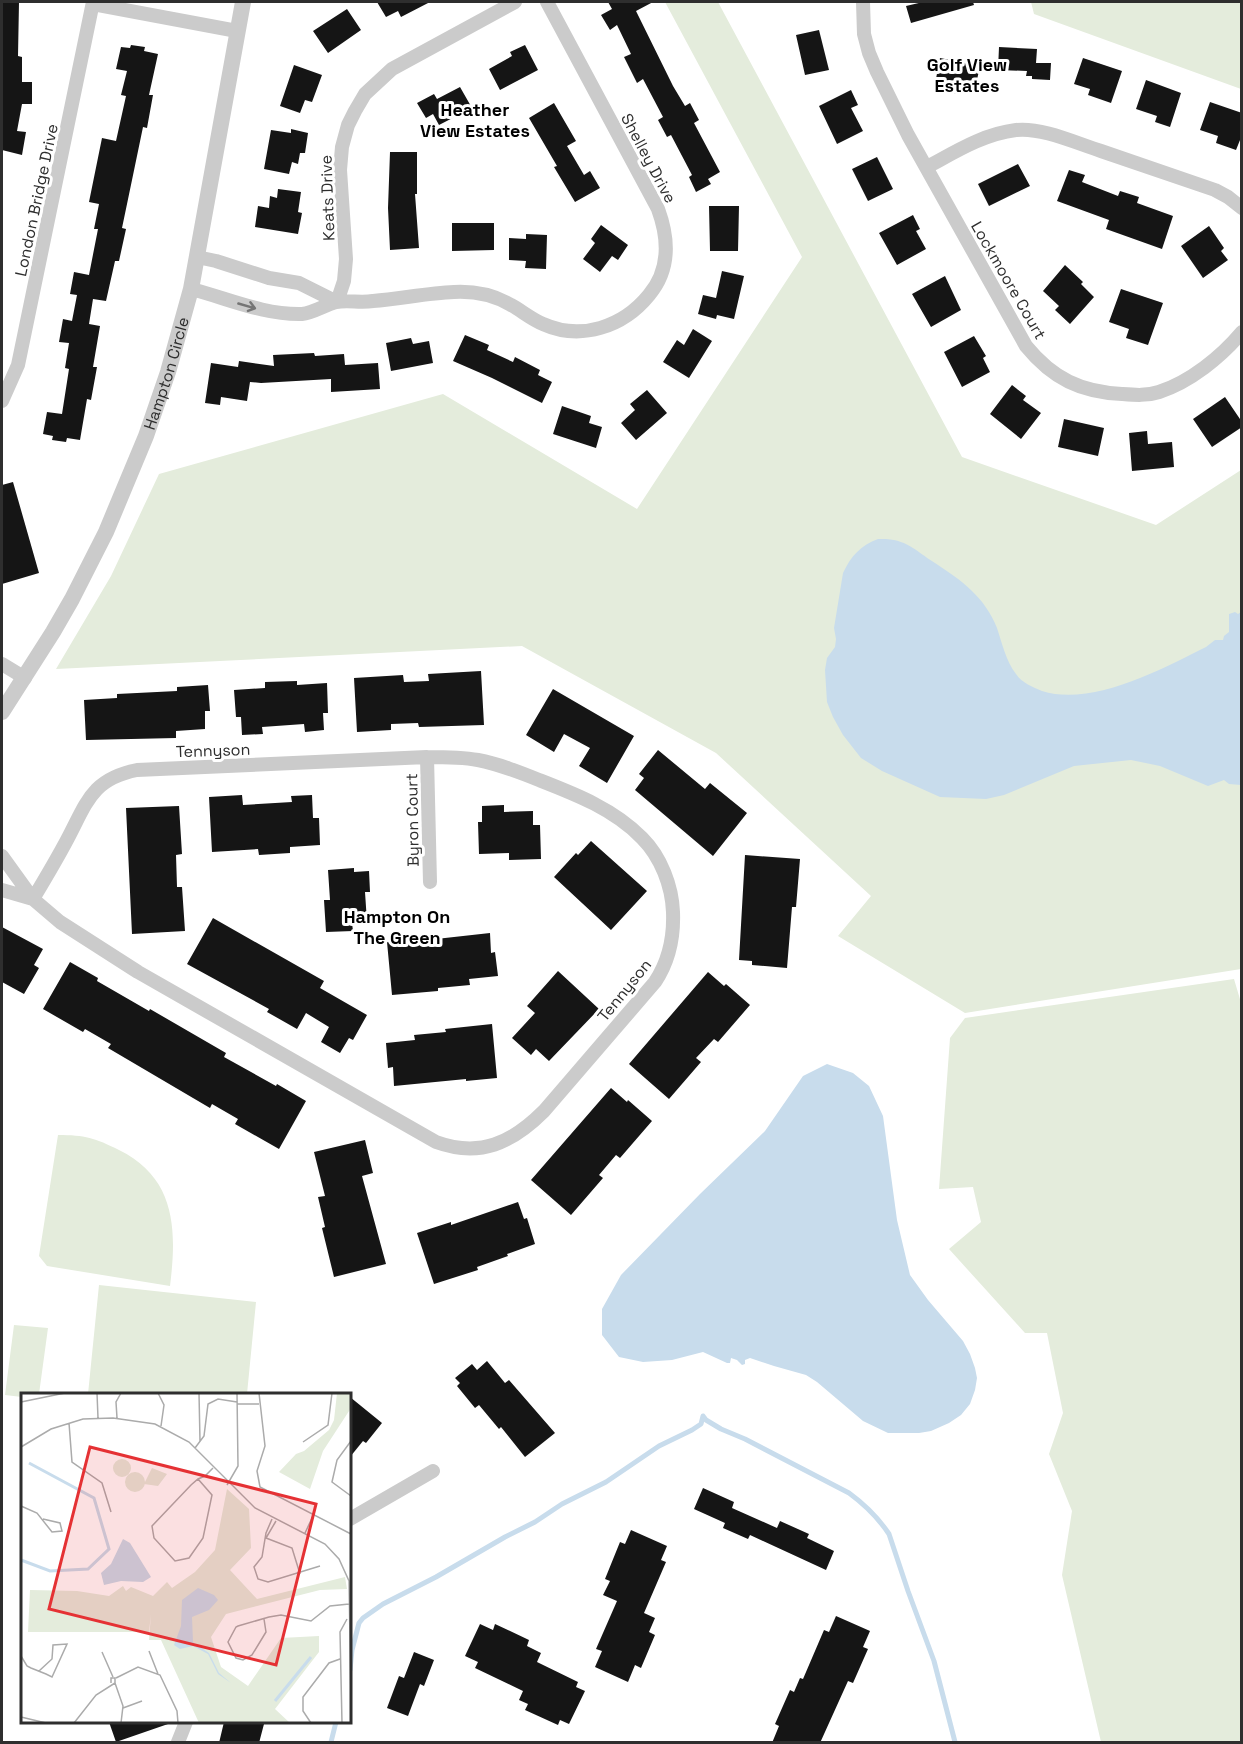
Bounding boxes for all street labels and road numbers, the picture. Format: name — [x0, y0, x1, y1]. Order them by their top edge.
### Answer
street label: Shelley Drive — [616, 110, 681, 207]
street label: London Bridge Drive — [10, 122, 63, 278]
street label: Keats Drive — [316, 155, 339, 241]
street label: Lockmoore Court — [966, 217, 1051, 343]
street label: Hampton Circle — [139, 315, 194, 433]
street label: Tennyson — [175, 739, 251, 762]
street label: Byron Court — [401, 773, 424, 867]
street label: Tennyson — [593, 955, 656, 1026]

